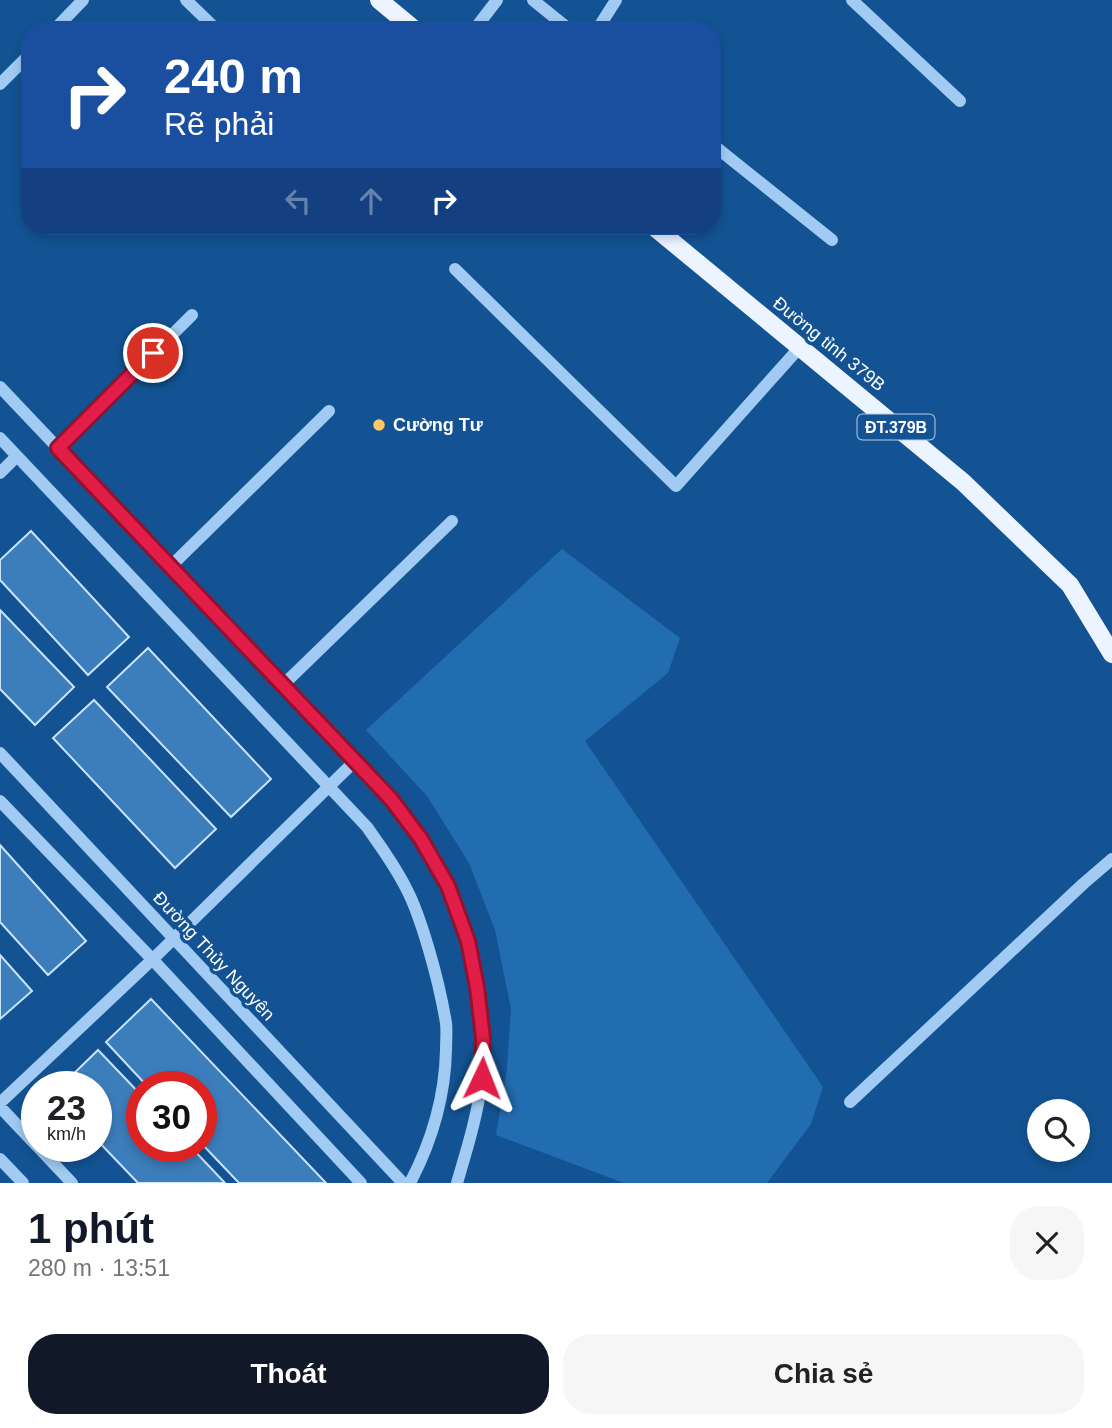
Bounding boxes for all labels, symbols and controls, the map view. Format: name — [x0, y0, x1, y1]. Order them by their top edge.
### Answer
icon: right — [49, 49, 140, 140]
text: 240 m — [164, 49, 303, 103]
text: Rẽ phải — [164, 106, 274, 142]
icon: left — [279, 182, 317, 220]
icon: ahead — [352, 182, 390, 220]
icon: right — [425, 182, 463, 220]
street label: Đường tỉnh 379B — [769, 293, 889, 395]
pin — [123, 323, 183, 383]
icon: arrive — [134, 334, 172, 372]
road number: ĐT.379B — [858, 414, 934, 440]
place label: Cường Tư — [393, 415, 484, 435]
marker: Cường Tư — [371, 417, 387, 433]
street label: Đường Thủy Nguyên — [149, 888, 279, 1024]
position arrow — [445, 1041, 519, 1115]
speed limit sign: 30 — [126, 1071, 217, 1162]
text: 23 — [47, 1088, 86, 1127]
map controls — [1027, 1099, 1090, 1162]
button: search — [1027, 1099, 1090, 1162]
text: km/h — [47, 1124, 86, 1144]
text: 1 phút — [28, 1205, 154, 1252]
button: close — [1010, 1206, 1084, 1280]
text: 280 m · 13:51 — [28, 1255, 170, 1281]
button: Thoát — [28, 1334, 549, 1414]
button: Chia sẻ — [563, 1334, 1084, 1414]

